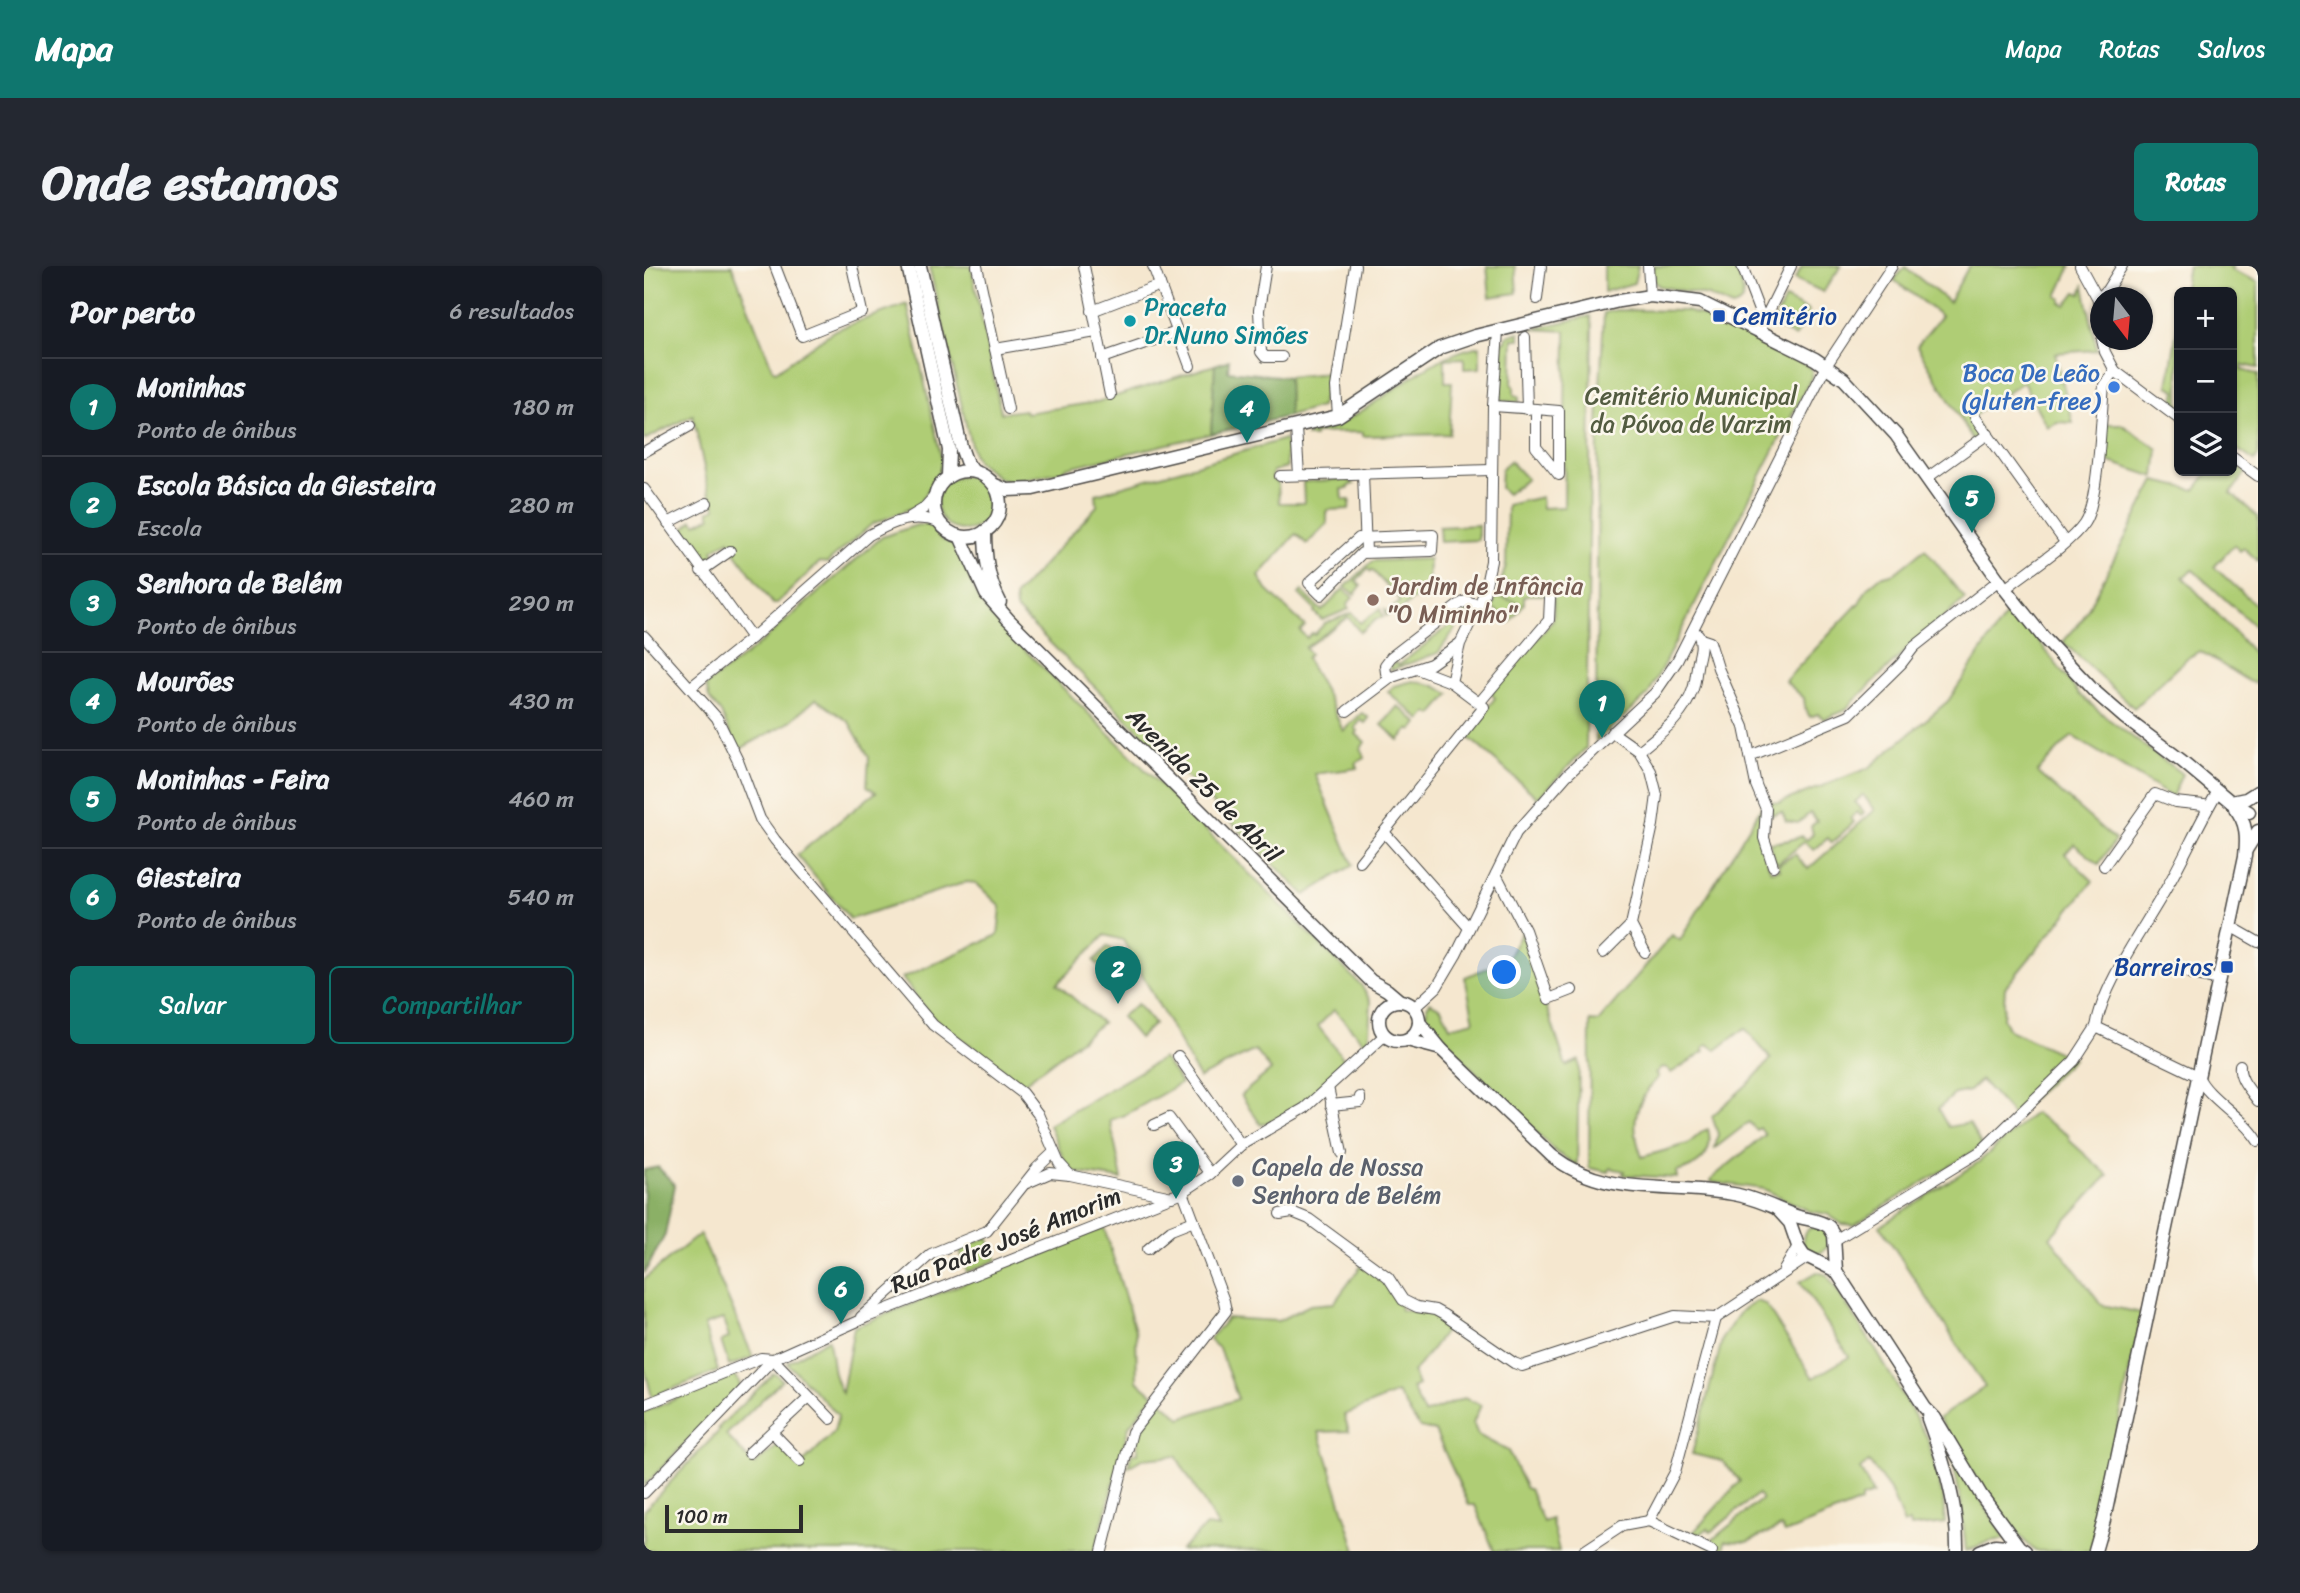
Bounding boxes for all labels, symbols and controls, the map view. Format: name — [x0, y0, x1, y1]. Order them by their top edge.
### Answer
text: Mapa — [35, 20, 112, 78]
text: Mapa — [2005, 28, 2062, 70]
text: Rotas — [2100, 28, 2160, 70]
text: Salvos — [2198, 28, 2265, 70]
text: Onde estamos — [42, 139, 338, 226]
button: Rotas — [2134, 143, 2258, 221]
text: Por perto — [70, 285, 195, 339]
place label: Praceta Dr.Nuno Simões — [1144, 286, 1309, 356]
north arrow — [2090, 287, 2153, 350]
map controls — [2174, 287, 2237, 476]
button: + — [2174, 287, 2237, 350]
text: 6 resultados — [449, 291, 574, 332]
place label: Cemitério — [1733, 295, 1837, 337]
marker: Cemitério — [1711, 308, 1727, 324]
marker: Praceta Dr.Nuno Simões — [1122, 313, 1138, 329]
button: − — [2174, 350, 2237, 413]
place label: Boca De Leão (gluten-free) — [1961, 352, 2101, 422]
text: Moninhas — [137, 364, 245, 410]
park label: Cemitério Municipal da Póvoa de Varzim — [1585, 375, 1798, 445]
marker: Boca De Leão (gluten-free) — [2106, 379, 2122, 395]
pin: 4 — [1224, 385, 1270, 443]
text: 1 — [88, 387, 98, 428]
text: 180 m — [512, 387, 574, 428]
text: Ponto de ônibus — [137, 410, 296, 451]
button: layers — [2174, 413, 2237, 476]
text: Escola Básica da Giesteira — [137, 462, 436, 508]
pin: 5 — [1949, 475, 1995, 533]
text: 2 — [86, 485, 100, 526]
text: 280 m — [509, 485, 574, 526]
text: Escola — [137, 508, 202, 549]
text: Senhora de Belém — [137, 560, 342, 606]
place label: Jardim de Infância "O Miminho" — [1386, 565, 1584, 635]
text: 3 — [87, 583, 99, 624]
text: 290 m — [508, 583, 574, 624]
marker: Jardim de Infância "O Miminho" — [1365, 592, 1381, 608]
text: Ponto de ônibus — [137, 606, 296, 647]
text: Mourões — [137, 658, 234, 704]
pin: 1 — [1579, 680, 1625, 738]
text: 4 — [86, 681, 100, 722]
text: 430 m — [509, 681, 574, 722]
street label: Avenida 25 de Abril — [1115, 696, 1293, 874]
text: Ponto de ônibus — [137, 704, 296, 745]
text: Moninhas - Feira — [137, 756, 329, 802]
text: 5 — [86, 779, 100, 820]
text: 460 m — [508, 779, 574, 820]
text: Ponto de ônibus — [137, 802, 296, 843]
text: Giesteira — [137, 854, 240, 900]
text: 6 — [86, 877, 100, 918]
text: 540 m — [507, 877, 574, 918]
text: Ponto de ônibus — [137, 900, 296, 941]
pin: 2 — [1095, 946, 1141, 1004]
place label: Barreiros — [2114, 946, 2214, 988]
your location — [1487, 955, 1521, 989]
marker: Barreiros — [2219, 959, 2235, 975]
button: Salvar — [70, 966, 315, 1044]
button: Compartilhar — [329, 966, 574, 1044]
pin: 3 — [1153, 1141, 1199, 1199]
place label: Capela de Nossa Senhora de Belém — [1252, 1146, 1442, 1216]
marker: Capela de Nossa Senhora de Belém — [1230, 1173, 1246, 1189]
street label: Rua Padre José Amorim — [884, 1174, 1128, 1306]
pin: 6 — [818, 1266, 864, 1324]
text: 100 m — [676, 1500, 728, 1533]
scale bar — [665, 1502, 803, 1534]

